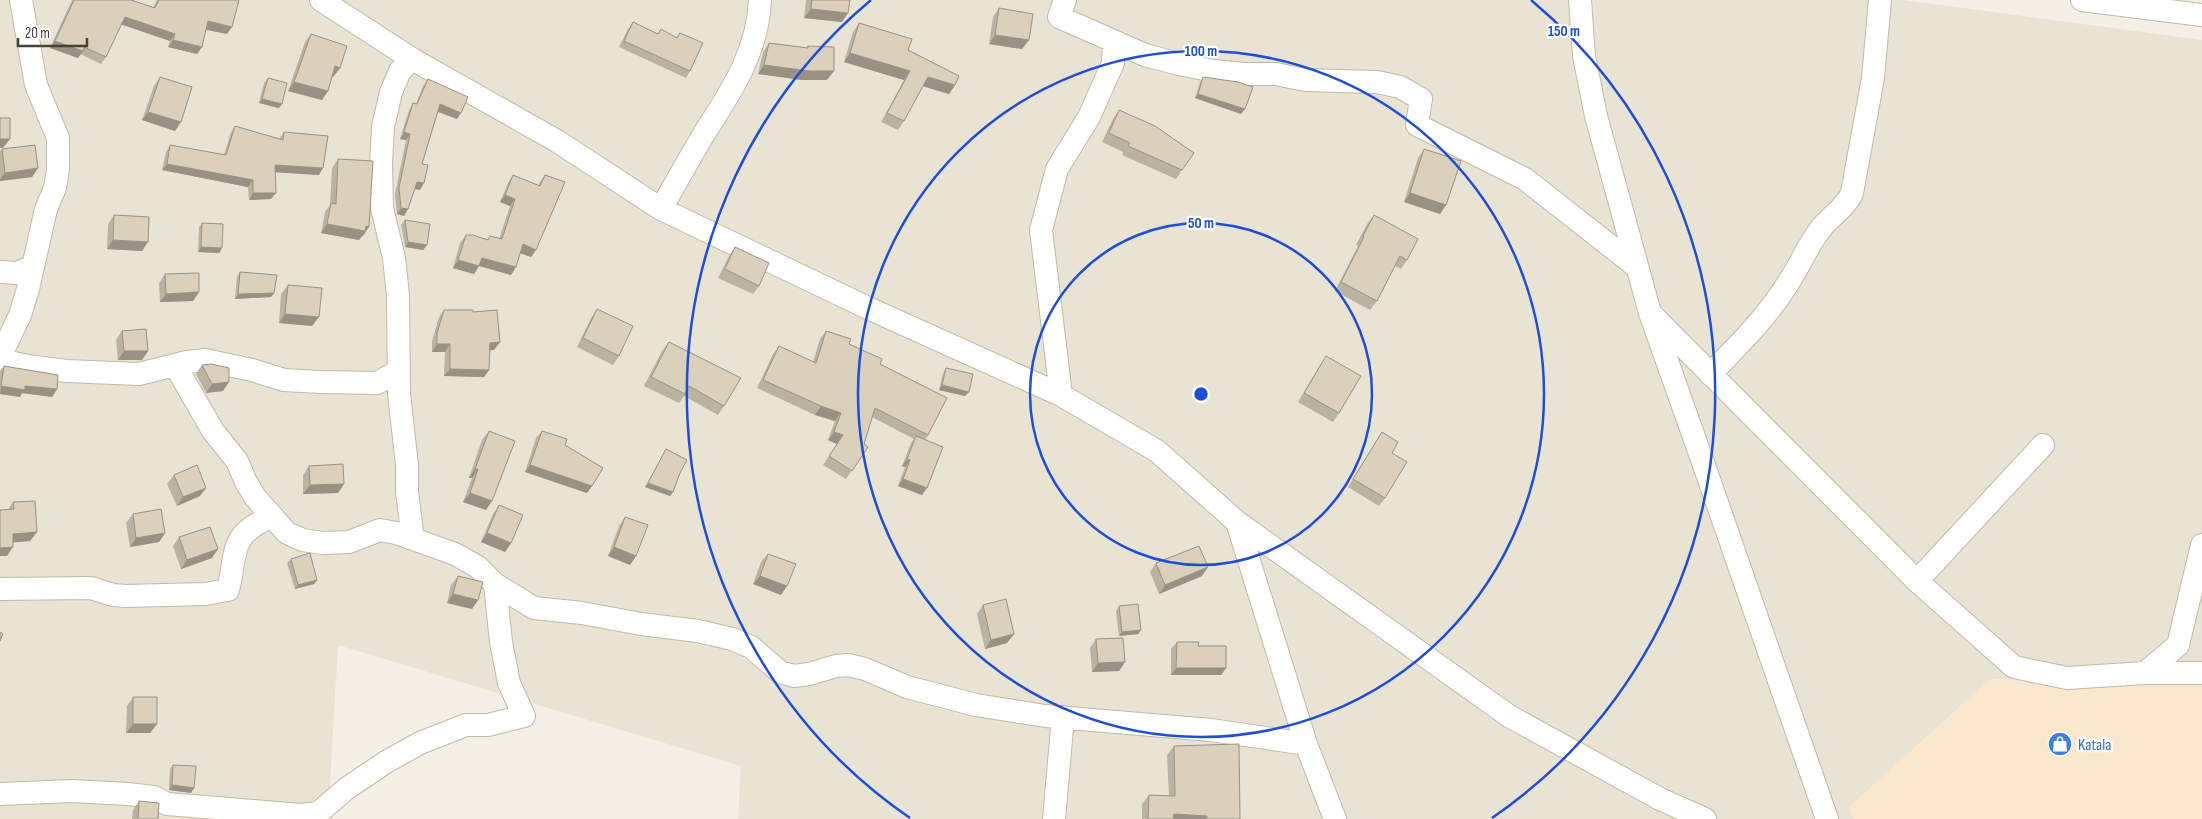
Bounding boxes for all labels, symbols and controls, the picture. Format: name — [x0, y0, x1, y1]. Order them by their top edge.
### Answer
scale bar — [18, 15, 86, 47]
text: 150 m — [1548, 22, 1580, 41]
text: 20 m — [25, 24, 50, 43]
text: 100 m — [1185, 42, 1217, 61]
text: 50 m — [1188, 214, 1214, 233]
centre of rings — [1192, 385, 1210, 403]
shop icon: Katala — [2047, 731, 2073, 757]
place label: Katala — [2078, 736, 2111, 755]

